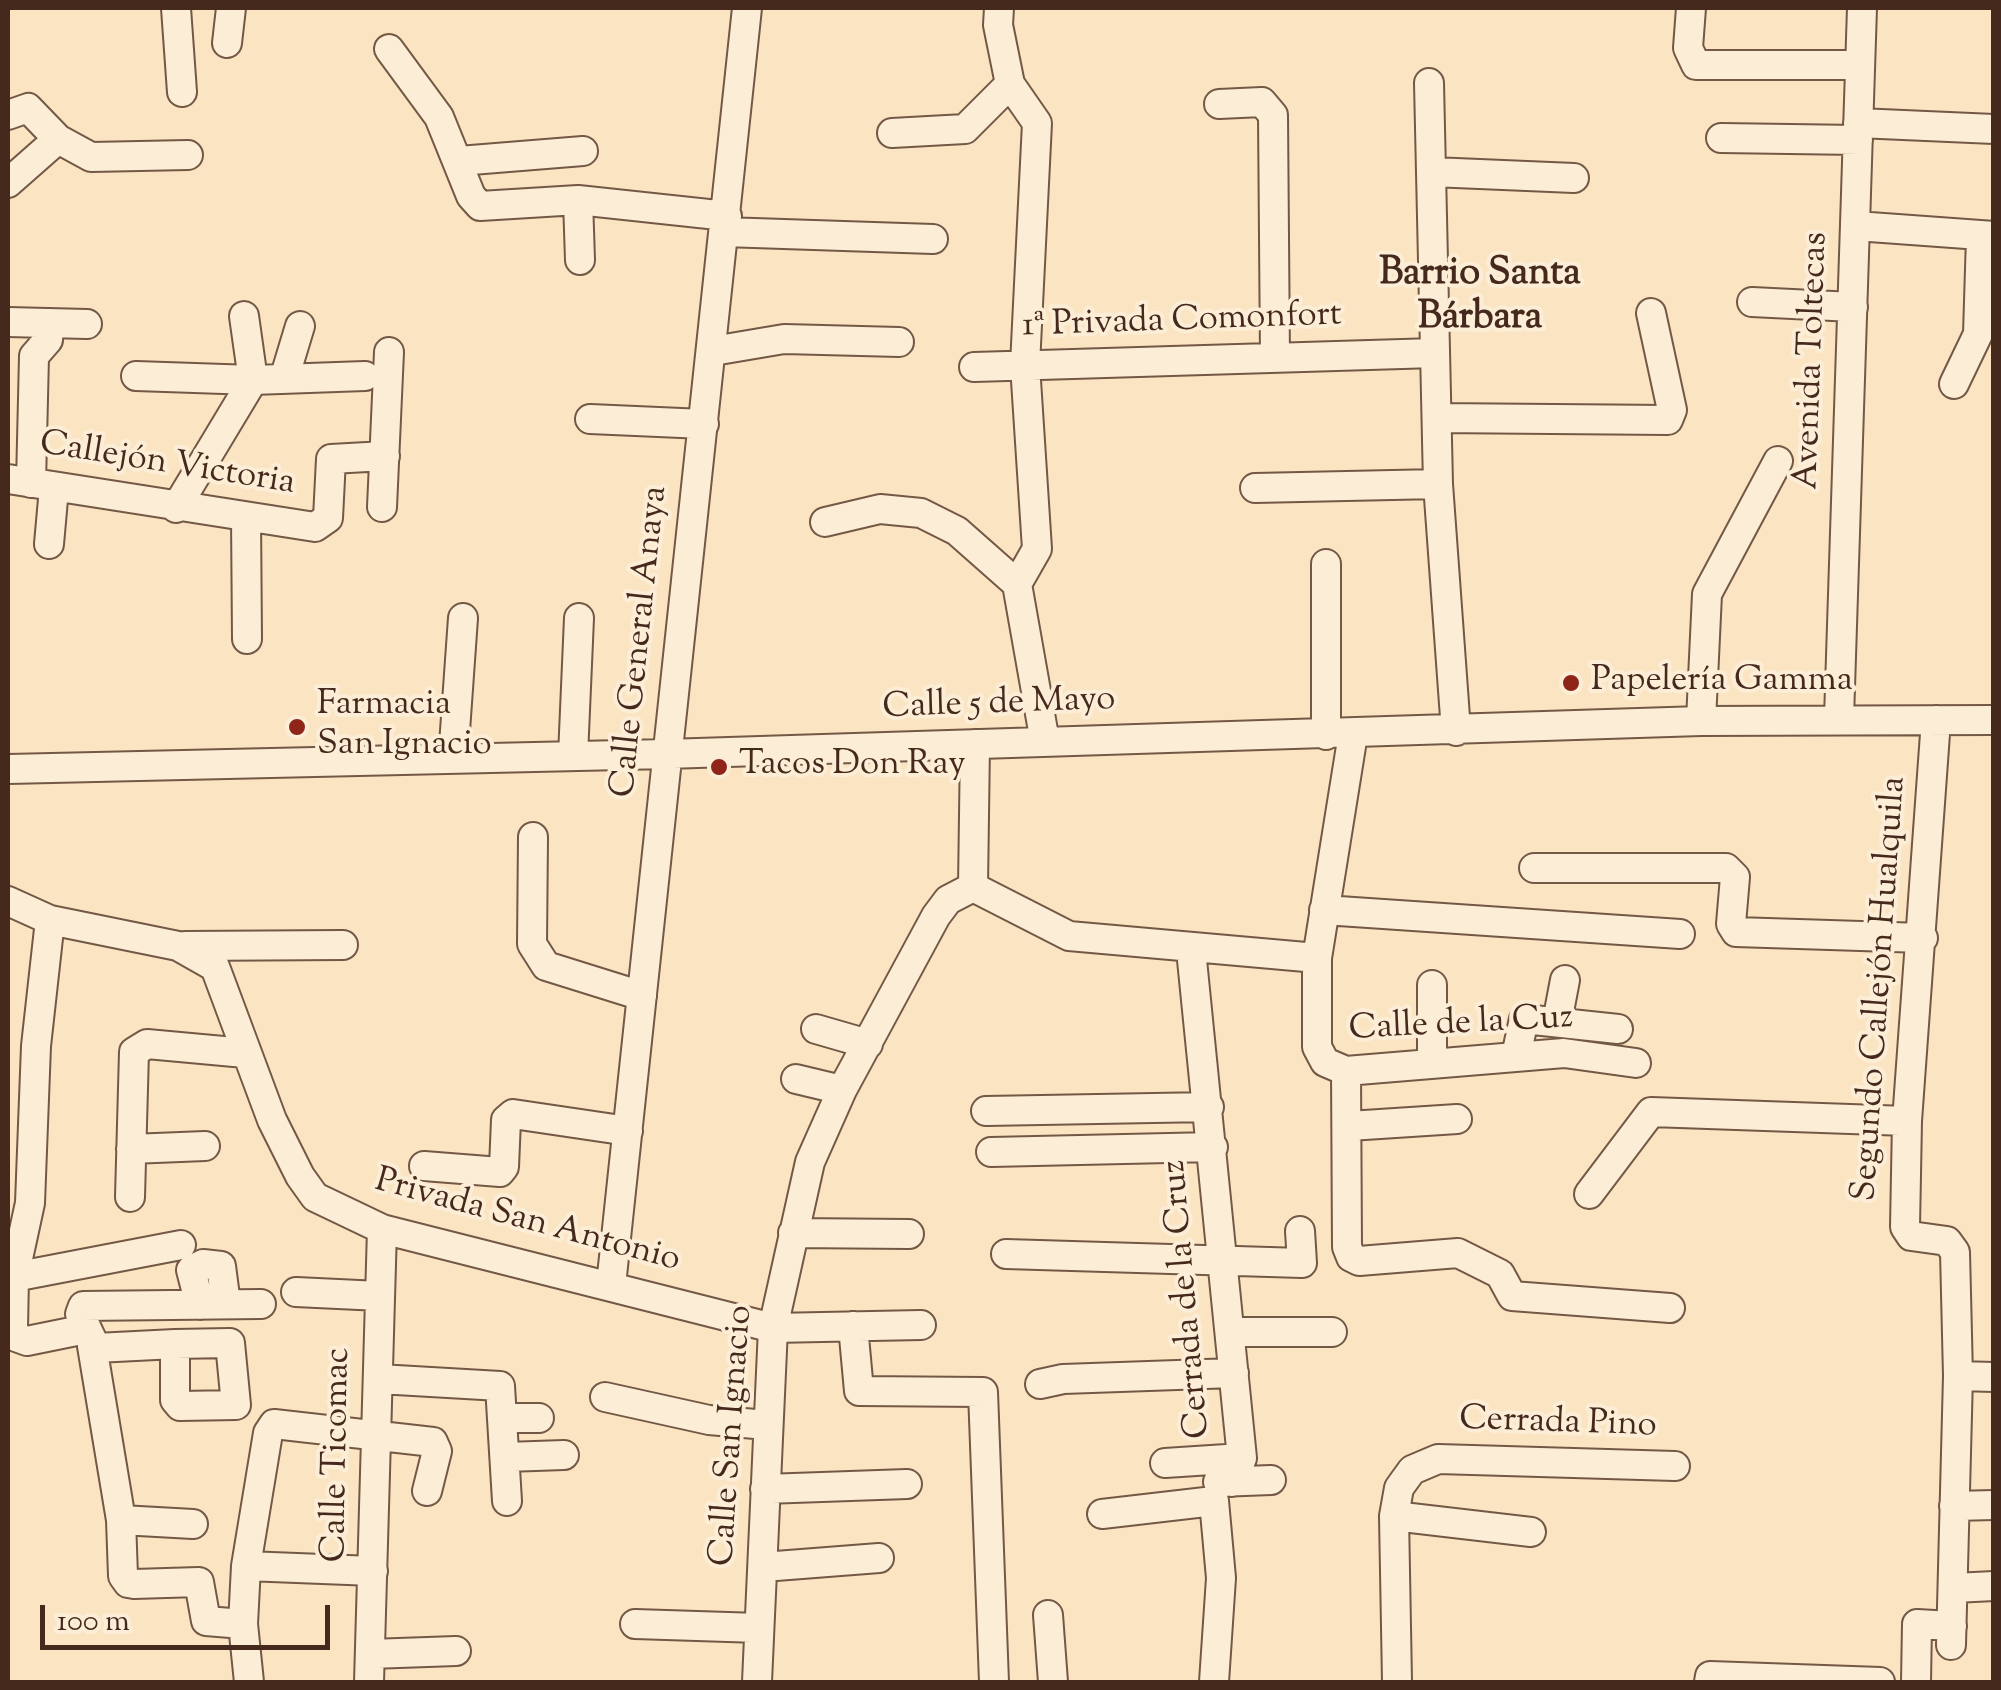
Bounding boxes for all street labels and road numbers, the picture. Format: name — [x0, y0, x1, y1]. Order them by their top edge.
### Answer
street label: Avenida Toltecas — [1789, 231, 1839, 491]
street label: 1ª Privada Comonfort — [1021, 296, 1343, 350]
street label: Callejón Victoria — [36, 425, 298, 507]
street label: Calle General Anaya — [605, 484, 679, 800]
street label: Calle 5 de Mayo — [882, 681, 1116, 731]
street label: Segundo Callejón Hualquila — [1846, 775, 1918, 1203]
street label: Calle de la Cuz — [1348, 999, 1574, 1053]
street label: Cerrada de la Cruz — [1156, 1158, 1222, 1440]
street label: Privada San Antonio — [370, 1162, 684, 1284]
street label: Calle San Ignacio — [704, 1304, 764, 1568]
street label: Calle Ticomac — [316, 1347, 362, 1563]
street label: Cerrada Pino — [1459, 1401, 1657, 1449]

